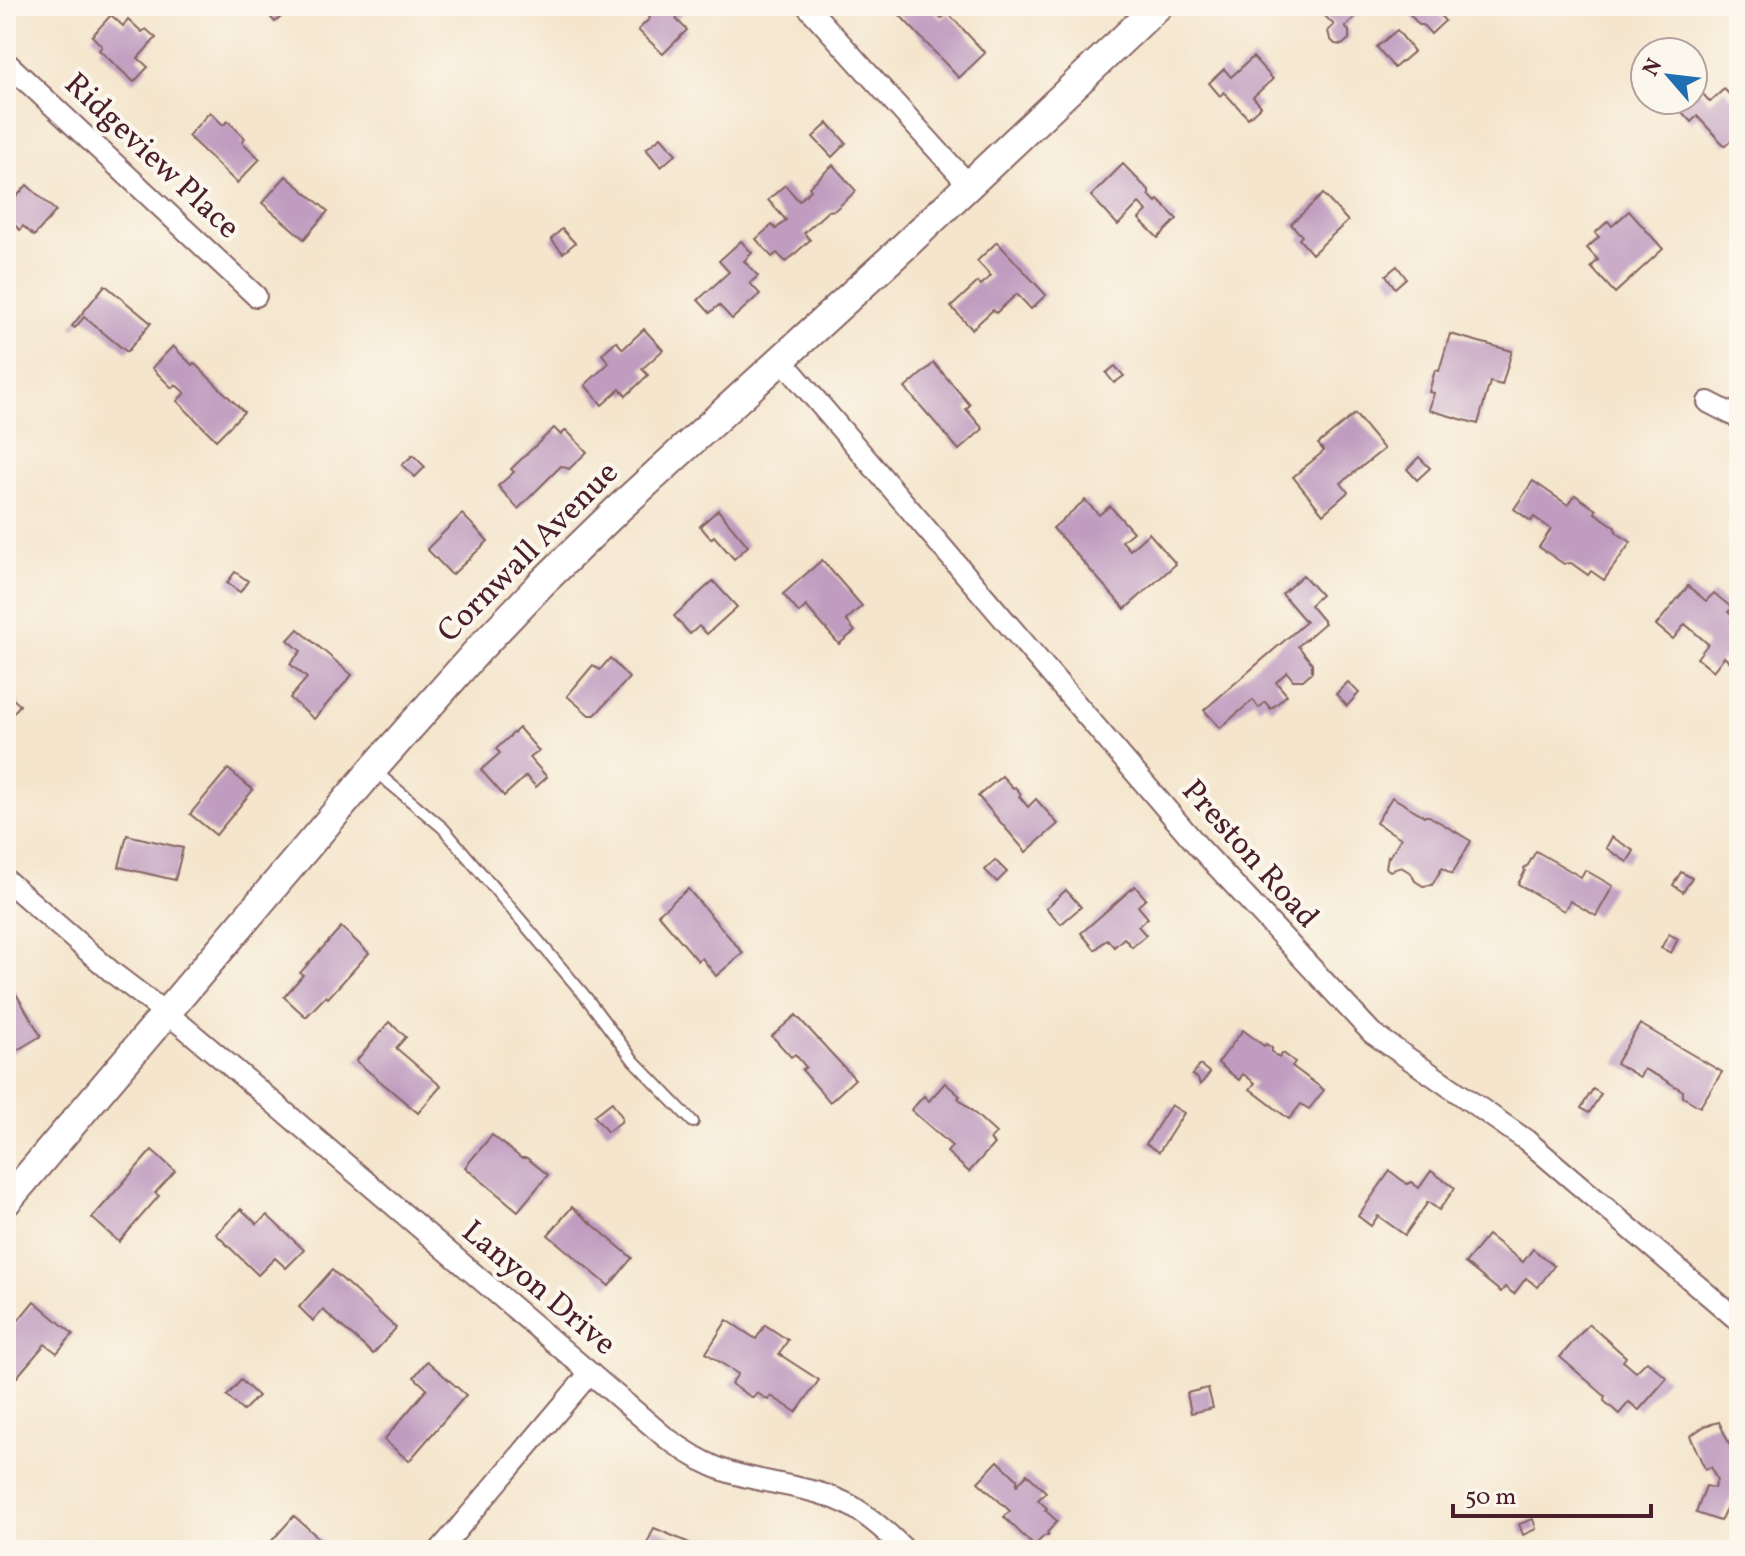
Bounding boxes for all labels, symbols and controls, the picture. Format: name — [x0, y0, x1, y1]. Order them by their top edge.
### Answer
north arrow — [1629, 36, 1709, 116]
text: N — [1636, 53, 1671, 82]
street label: Ridgeview Place — [53, 64, 249, 250]
street label: Cornwall Avenue — [429, 453, 629, 653]
street label: Preston Road — [1170, 771, 1328, 939]
street label: Lanyon Drive — [451, 1211, 625, 1367]
scale bar — [1453, 1468, 1651, 1518]
text: 50 m — [1465, 1481, 1517, 1515]

